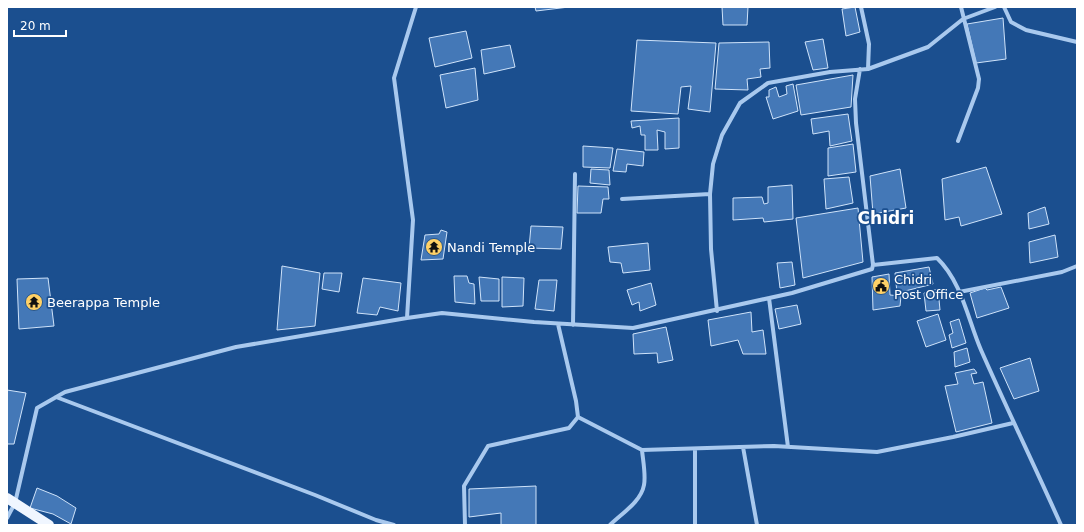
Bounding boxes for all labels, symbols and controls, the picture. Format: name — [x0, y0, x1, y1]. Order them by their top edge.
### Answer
scale bar — [14, 12, 66, 38]
text: 20 m — [20, 19, 51, 33]
district label: Chidri — [858, 208, 914, 228]
temple icon: Nandi Temple — [424, 237, 444, 257]
place label: Nandi Temple — [447, 240, 535, 255]
place label: Chidri Post Office — [894, 272, 963, 302]
public building icon: Chidri Post Office — [871, 276, 891, 296]
temple icon: Beerappa Temple — [24, 292, 44, 312]
place label: Beerappa Temple — [47, 295, 160, 310]

